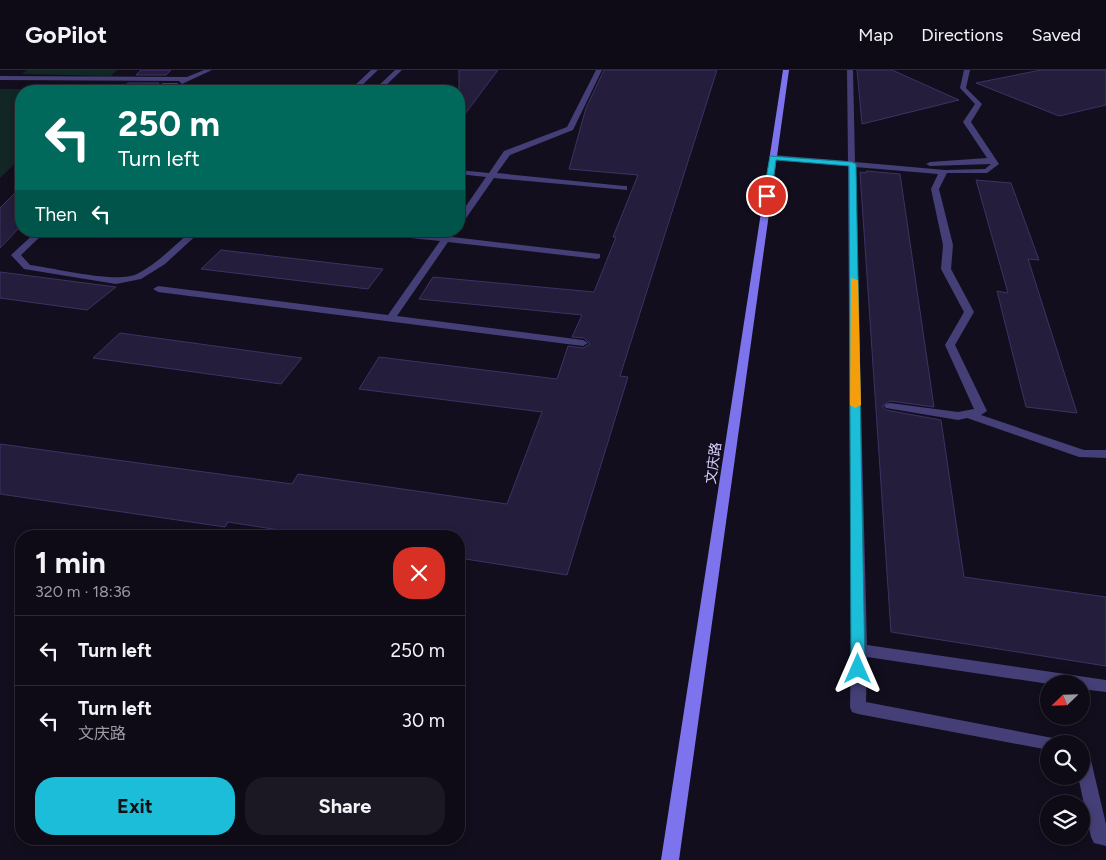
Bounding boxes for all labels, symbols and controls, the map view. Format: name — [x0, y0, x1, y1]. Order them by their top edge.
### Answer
text: GoPilot — [25, 20, 107, 49]
text: Map — [858, 24, 893, 46]
text: Directions — [921, 24, 1003, 46]
text: Saved — [1031, 24, 1081, 46]
text: 250 m — [118, 103, 220, 145]
icon: left — [35, 105, 100, 170]
text: Turn left — [118, 145, 200, 172]
pin — [746, 175, 788, 217]
icon: arrive — [753, 182, 781, 210]
icon: left — [87, 200, 115, 228]
text: Then — [35, 203, 77, 226]
street label: 文庆路 — [702, 441, 725, 485]
text: 1 min — [35, 544, 106, 581]
button: close — [393, 547, 445, 599]
text: 320 m · 18:36 — [35, 582, 131, 601]
icon: left — [35, 637, 63, 665]
text: Turn left — [78, 639, 152, 662]
text: 250 m — [390, 639, 445, 662]
position arrow — [831, 642, 883, 694]
north arrow — [1040, 675, 1090, 725]
map controls — [1040, 675, 1090, 845]
text: Turn left — [78, 697, 152, 720]
icon: left — [35, 707, 63, 735]
text: 30 m — [402, 709, 445, 732]
text: 文庆路 — [78, 724, 126, 743]
button: search — [1040, 735, 1090, 785]
button: Exit — [35, 777, 235, 835]
button: Share — [245, 777, 445, 835]
button: layers — [1040, 795, 1090, 845]

